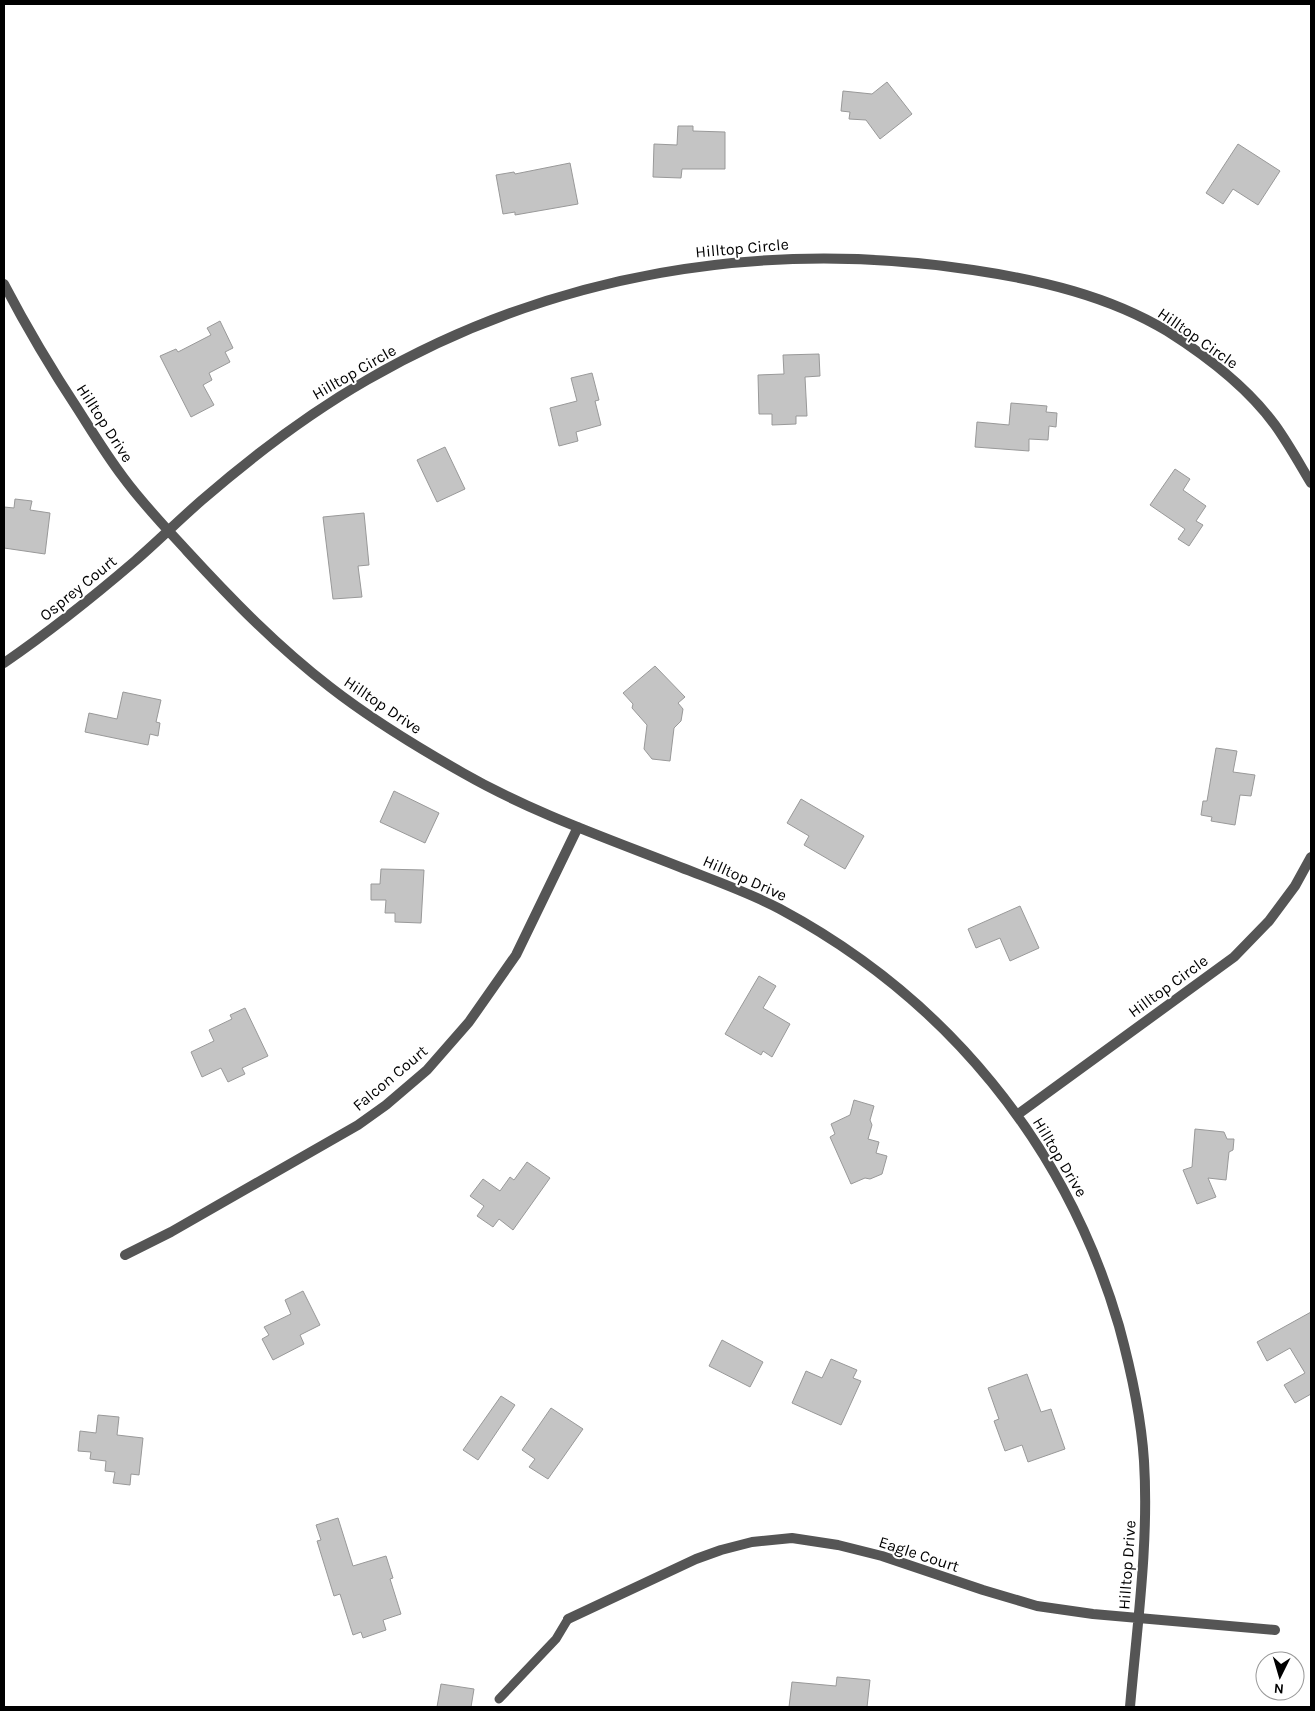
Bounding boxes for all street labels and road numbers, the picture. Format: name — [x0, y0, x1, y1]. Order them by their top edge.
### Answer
street label: Hilltop Circle — [695, 234, 789, 262]
street label: Hilltop Circle — [1154, 303, 1242, 373]
street label: Hilltop Circle — [309, 340, 399, 404]
street label: Hilltop Drive — [73, 380, 137, 466]
street label: Osprey Court — [36, 551, 120, 625]
street label: Hilltop Drive — [341, 672, 425, 738]
street label: Hilltop Drive — [700, 851, 790, 905]
street label: Hilltop Circle — [1125, 951, 1211, 1021]
street label: Falcon Court — [349, 1041, 431, 1115]
street label: Hilltop Drive — [1029, 1114, 1091, 1200]
street label: Hilltop Drive — [1114, 1520, 1140, 1610]
street label: Eagle Court — [876, 1532, 962, 1576]

